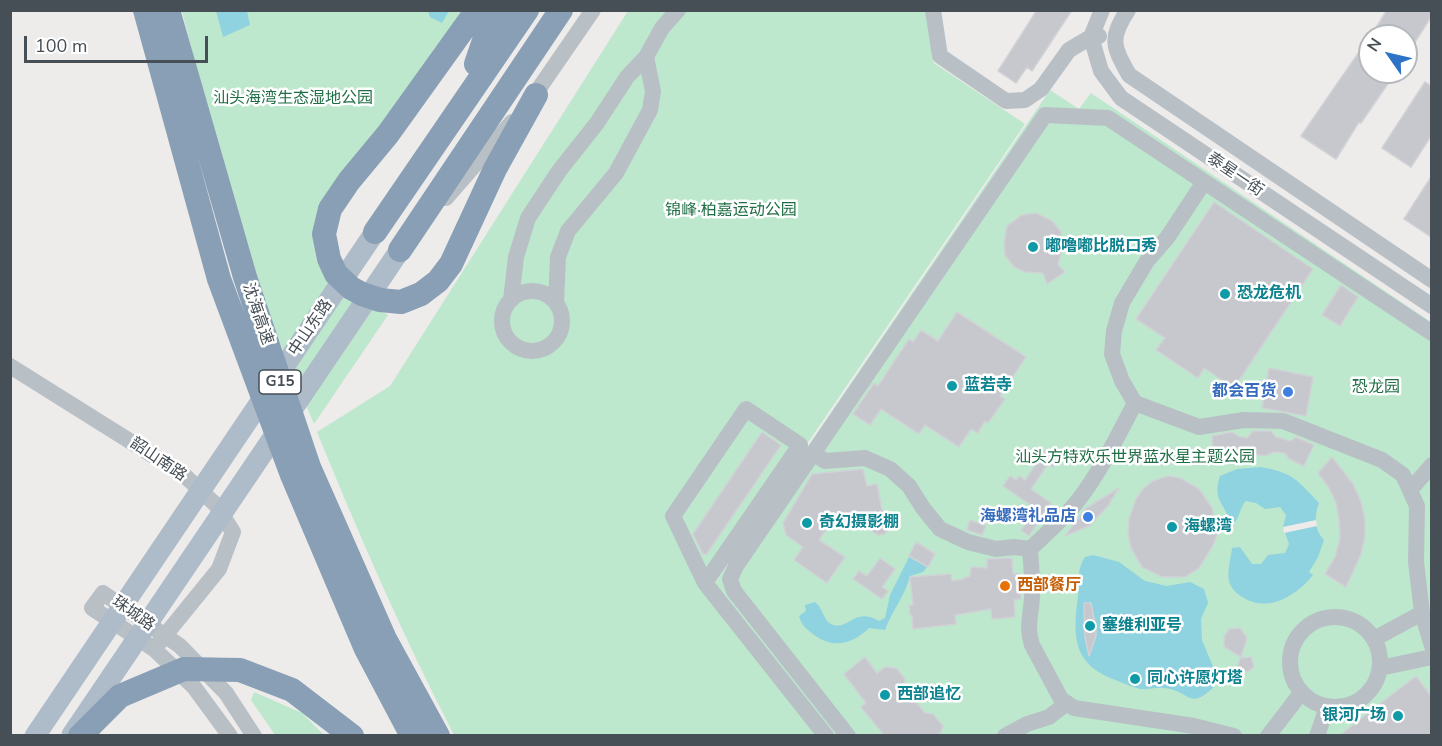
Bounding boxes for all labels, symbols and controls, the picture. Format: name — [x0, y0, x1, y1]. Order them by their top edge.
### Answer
scale bar — [27, 24, 212, 62]
north arrow — [1358, 24, 1418, 84]
text: 100 m — [35, 34, 87, 58]
text: N — [1362, 34, 1387, 56]
park label: 汕头海湾生态湿地公园 — [213, 89, 373, 109]
street label: 泰星一街 — [1203, 149, 1267, 201]
park label: 锦峰·柏嘉运动公园 — [665, 201, 797, 221]
place label: 嘟噜嘟比脱口秀 — [1045, 237, 1157, 257]
marker: 嘟噜嘟比脱口秀 — [1026, 240, 1040, 254]
street label: 沈海高速 — [238, 281, 276, 347]
place label: 恐龙危机 — [1237, 284, 1301, 304]
marker: 恐龙危机 — [1218, 287, 1232, 301]
street label: 中山东路 — [285, 296, 337, 360]
road number: G15 — [259, 370, 301, 394]
place label: 蓝若寺 — [964, 376, 1012, 396]
park label: 恐龙园 — [1352, 378, 1400, 398]
marker: 蓝若寺 — [945, 379, 959, 393]
place label: 都会百货 — [1212, 382, 1276, 402]
marker: 都会百货 — [1281, 385, 1295, 399]
street label: 韶山南路 — [126, 434, 190, 486]
park label: 汕头方特欢乐世界蓝水星主题公园 — [1015, 448, 1255, 468]
place label: 海螺湾礼品店 — [980, 507, 1076, 527]
marker: 海螺湾礼品店 — [1081, 510, 1095, 524]
place label: 奇幻摄影棚 — [819, 513, 899, 533]
marker: 奇幻摄影棚 — [800, 516, 814, 530]
place label: 海螺湾 — [1184, 517, 1232, 537]
marker: 海螺湾 — [1165, 520, 1179, 534]
place label: 西部餐厅 — [1017, 576, 1081, 596]
marker: 西部餐厅 — [998, 579, 1012, 593]
street label: 珠城路 — [108, 592, 158, 636]
place label: 塞维利亚号 — [1102, 616, 1182, 636]
marker: 塞维利亚号 — [1083, 619, 1097, 633]
place label: 同心许愿灯塔 — [1147, 669, 1243, 689]
marker: 同心许愿灯塔 — [1128, 672, 1142, 686]
place label: 西部追忆 — [897, 685, 961, 705]
marker: 西部追忆 — [878, 688, 892, 702]
place label: 银河广场 — [1322, 706, 1386, 726]
marker: 银河广场 — [1391, 709, 1405, 723]

